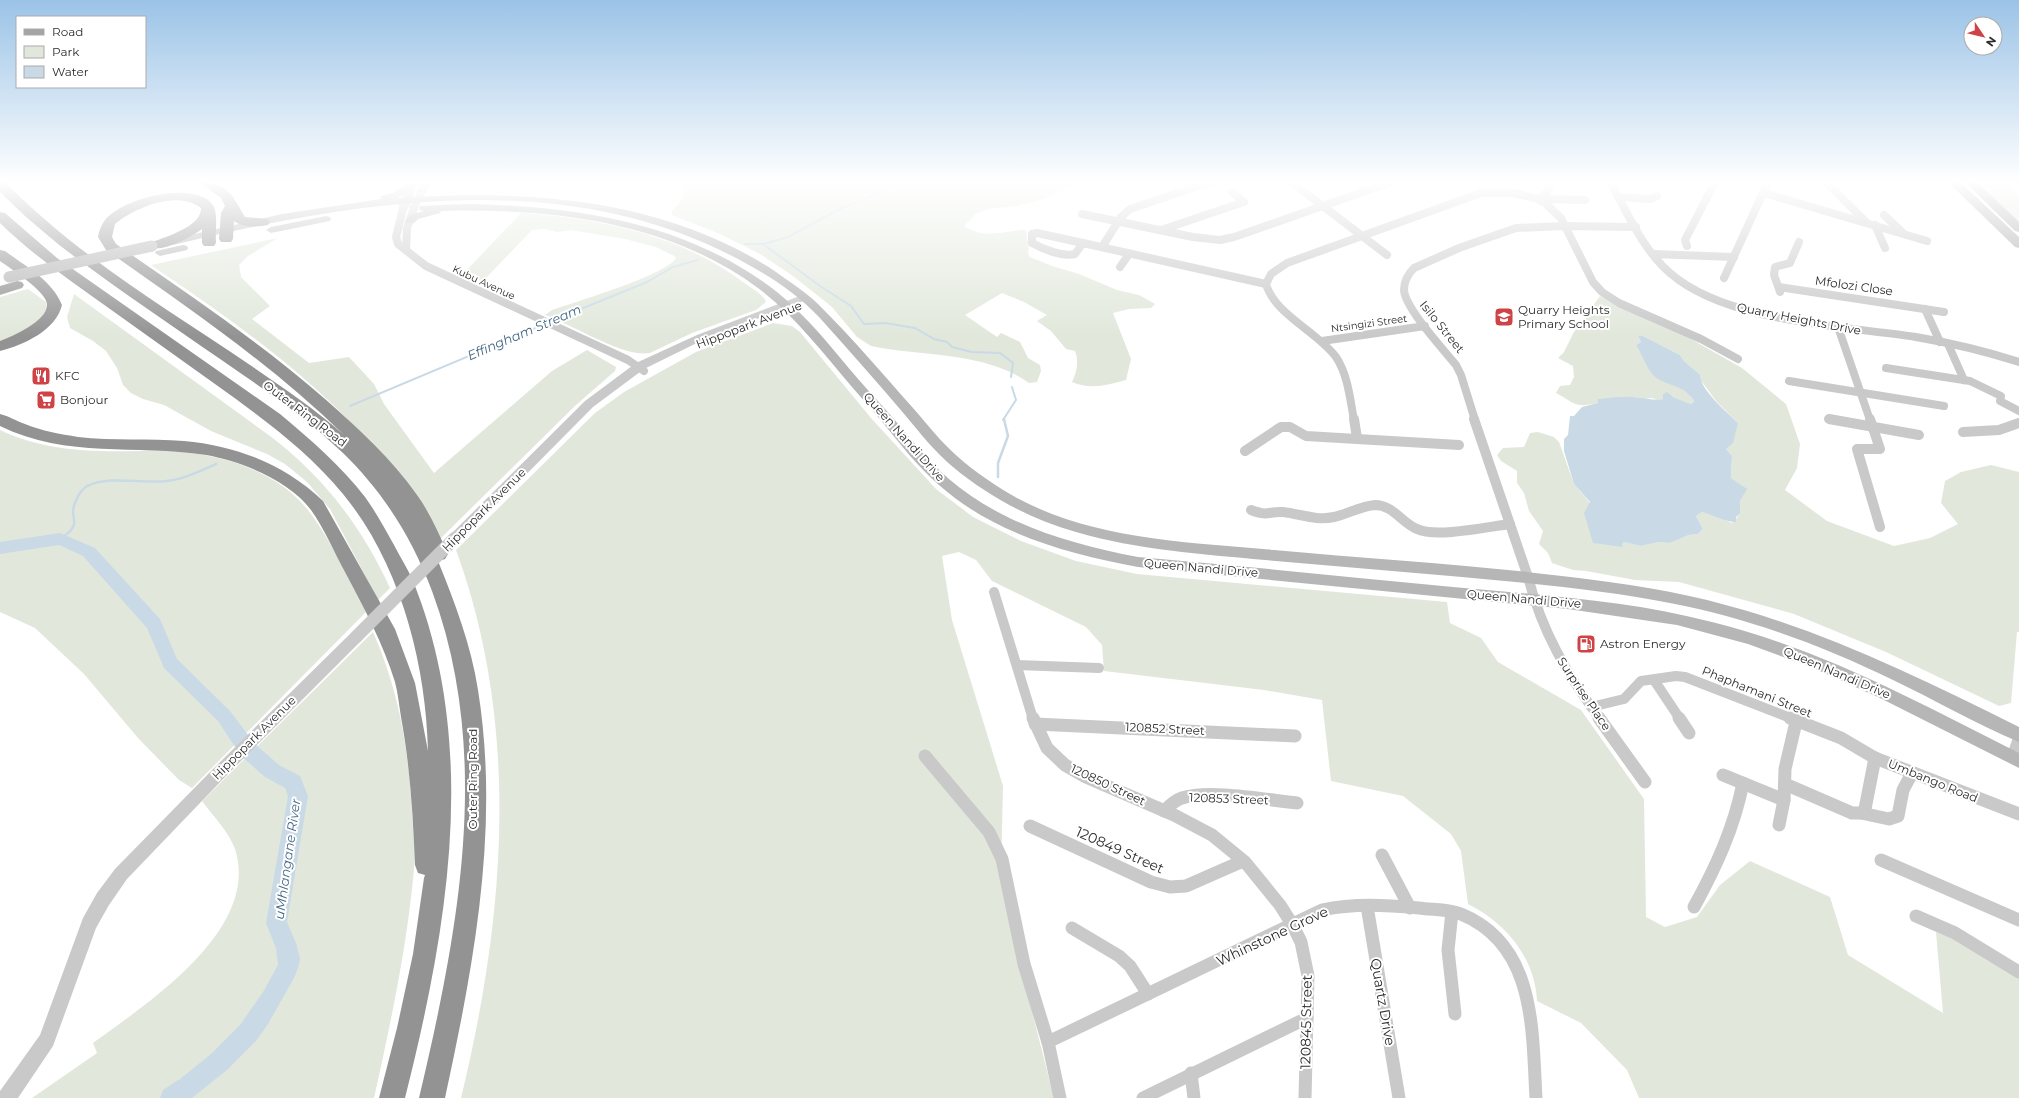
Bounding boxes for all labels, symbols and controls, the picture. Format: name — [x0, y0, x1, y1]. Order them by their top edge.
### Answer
legend — [16, 16, 146, 88]
north arrow — [1963, 16, 2003, 56]
text: Road — [52, 24, 83, 39]
text: N — [1983, 34, 1999, 49]
text: Park — [52, 44, 80, 59]
text: Water — [52, 64, 89, 79]
street label: Kubu Avenue — [450, 262, 517, 303]
street label: Mfolozi Close — [1814, 273, 1894, 298]
street label: Hippopark Avenue — [694, 297, 804, 352]
street label: Isilo Street — [1417, 298, 1468, 356]
street label: Quarry Heights Drive — [1736, 299, 1862, 338]
water label: Effingham Stream — [465, 301, 583, 363]
place label: Quarry Heights Primary School — [1518, 302, 1610, 331]
school or university icon: Quarry Heights Primary School — [1493, 306, 1515, 328]
street label: Ntsingizi Street — [1330, 312, 1408, 335]
restaurant icon: KFC — [30, 365, 52, 387]
place label: KFC — [55, 368, 80, 383]
street label: Outer Ring Road — [261, 377, 350, 450]
supermarket icon: Bonjour — [35, 389, 57, 411]
street label: Queen Nandi Drive — [860, 389, 948, 484]
place label: Bonjour — [60, 392, 109, 407]
street label: Hippopark Avenue — [439, 465, 529, 555]
street label: Queen Nandi Drive — [1143, 555, 1259, 580]
street label: Queen Nandi Drive — [1466, 586, 1582, 611]
fuel station icon: Astron Energy — [1575, 633, 1597, 655]
place label: Astron Energy — [1600, 636, 1686, 651]
street label: Queen Nandi Drive — [1781, 643, 1893, 702]
street label: Surprise Place — [1554, 654, 1614, 733]
street label: Phaphamani Street — [1700, 663, 1815, 721]
street label: Hippopark Avenue — [209, 693, 299, 783]
street label: 120852 Street — [1125, 719, 1205, 738]
street label: Outer Ring Road — [465, 729, 480, 829]
street label: Umbango Road — [1886, 756, 1980, 805]
street label: 120850 Street — [1068, 761, 1148, 808]
street label: 120853 Street — [1189, 790, 1269, 807]
water label: uMhlangane River — [271, 797, 303, 920]
street label: 120849 Street — [1073, 822, 1167, 878]
street label: Whinstone Grove — [1213, 902, 1331, 970]
street label: Quartz Drive — [1366, 957, 1400, 1047]
street label: 120845 Street — [1296, 974, 1316, 1069]

